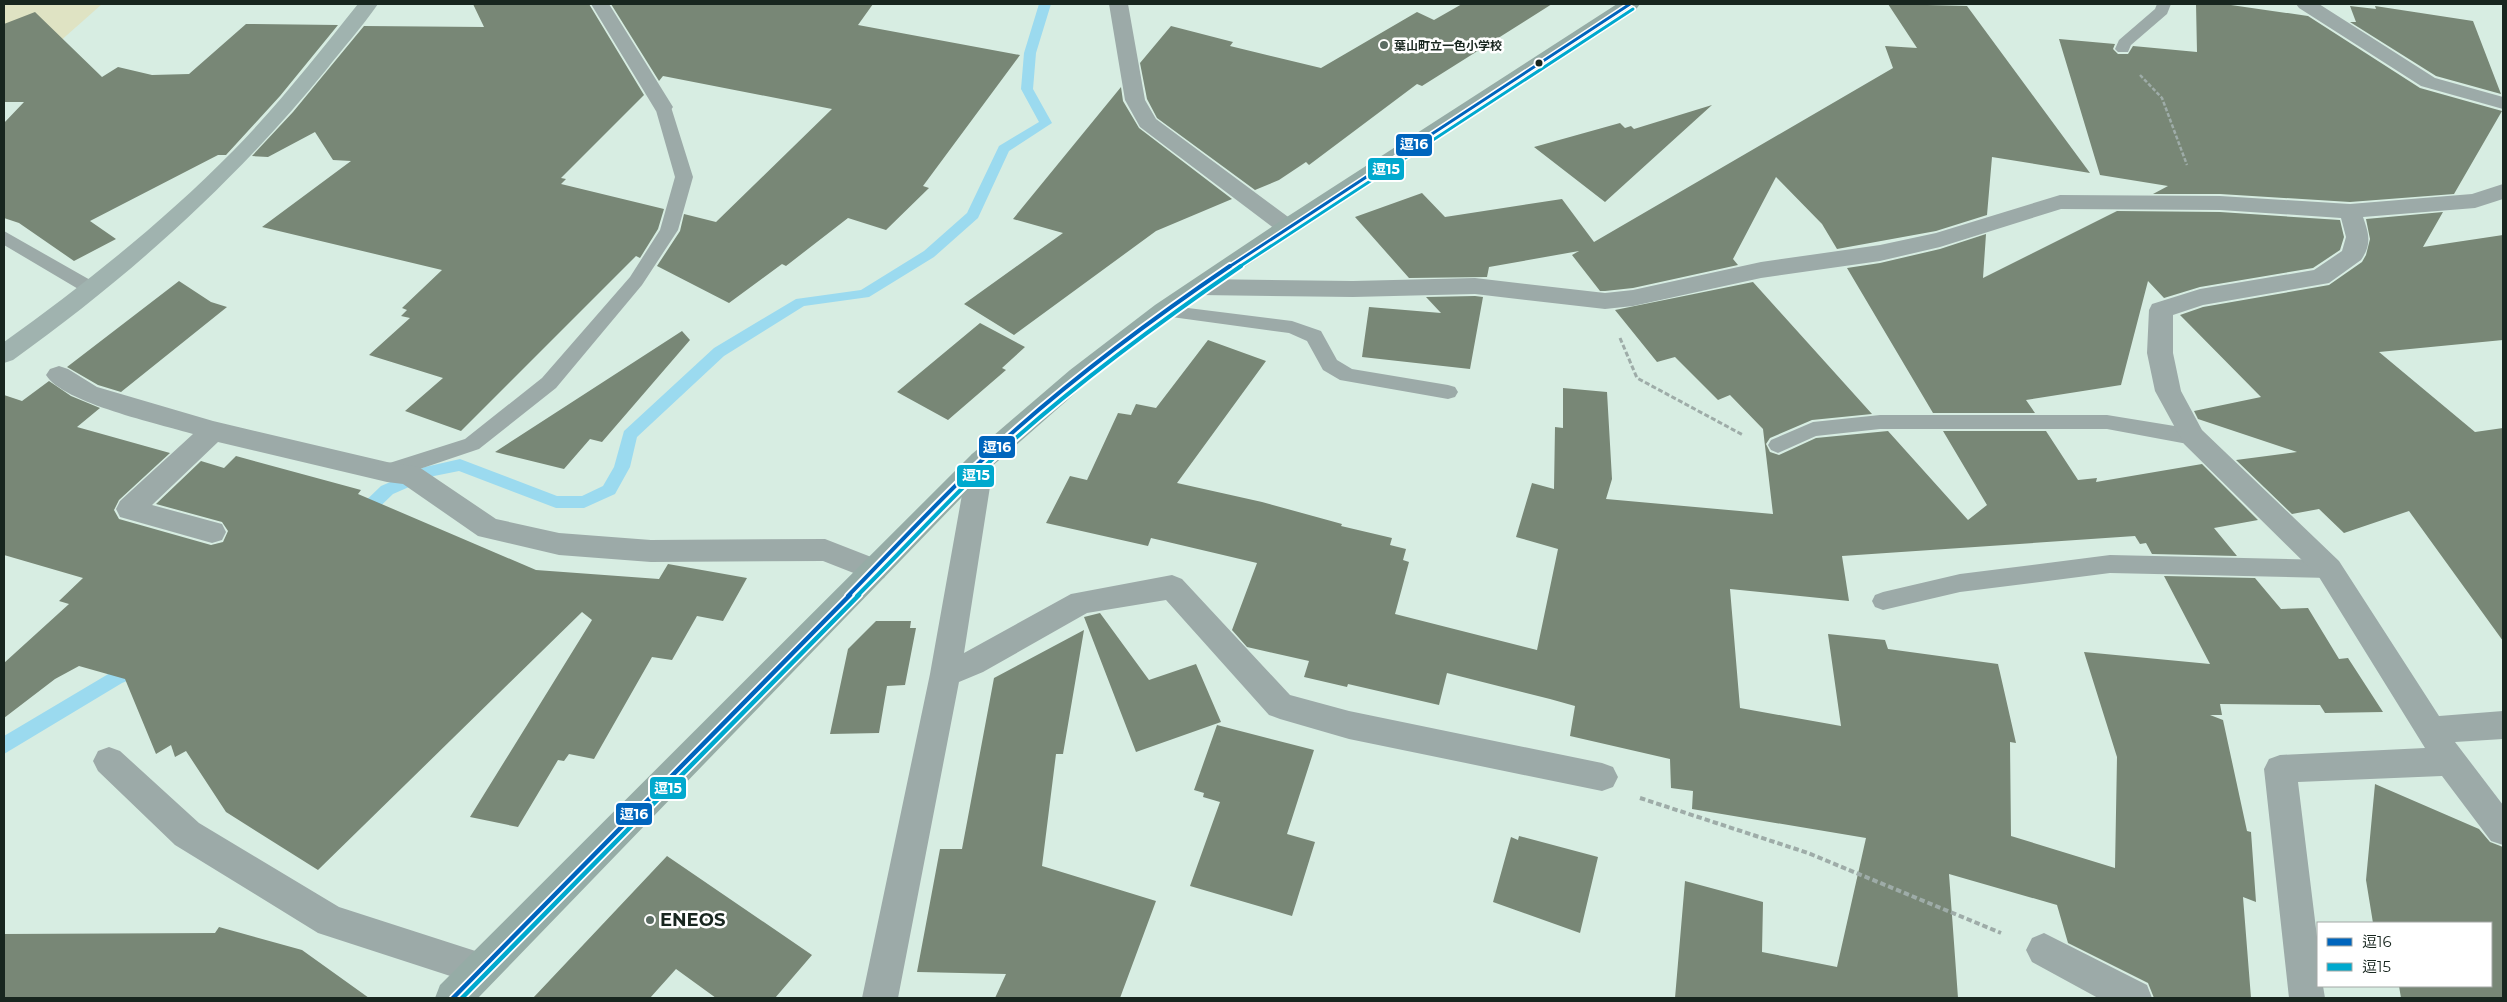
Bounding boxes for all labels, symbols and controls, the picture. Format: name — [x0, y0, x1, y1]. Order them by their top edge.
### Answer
place label: 葉山町立一色小学校 — [1394, 38, 1502, 53]
marker: 葉山町立一色小学校 — [1378, 39, 1390, 51]
unlabelled marker — [1534, 58, 1544, 68]
line badge: 逗16 — [1395, 133, 1433, 157]
text: 逗16 — [1400, 135, 1428, 153]
line badge: 逗15 — [1367, 157, 1405, 181]
text: 逗15 — [1372, 160, 1400, 178]
line badge: 逗16 — [978, 435, 1016, 459]
text: 逗16 — [983, 438, 1011, 456]
line badge: 逗15 — [956, 464, 995, 488]
text: 逗15 — [962, 466, 990, 484]
line badge: 逗15 — [649, 776, 687, 800]
text: 逗15 — [654, 779, 682, 797]
line badge: 逗16 — [615, 802, 653, 826]
text: 逗16 — [620, 805, 648, 823]
place label: ENEOS — [660, 909, 725, 931]
marker: ENEOS — [644, 914, 656, 926]
legend — [2317, 922, 2492, 987]
text: 逗16 — [2362, 932, 2392, 951]
text: 逗15 — [2362, 957, 2391, 976]

